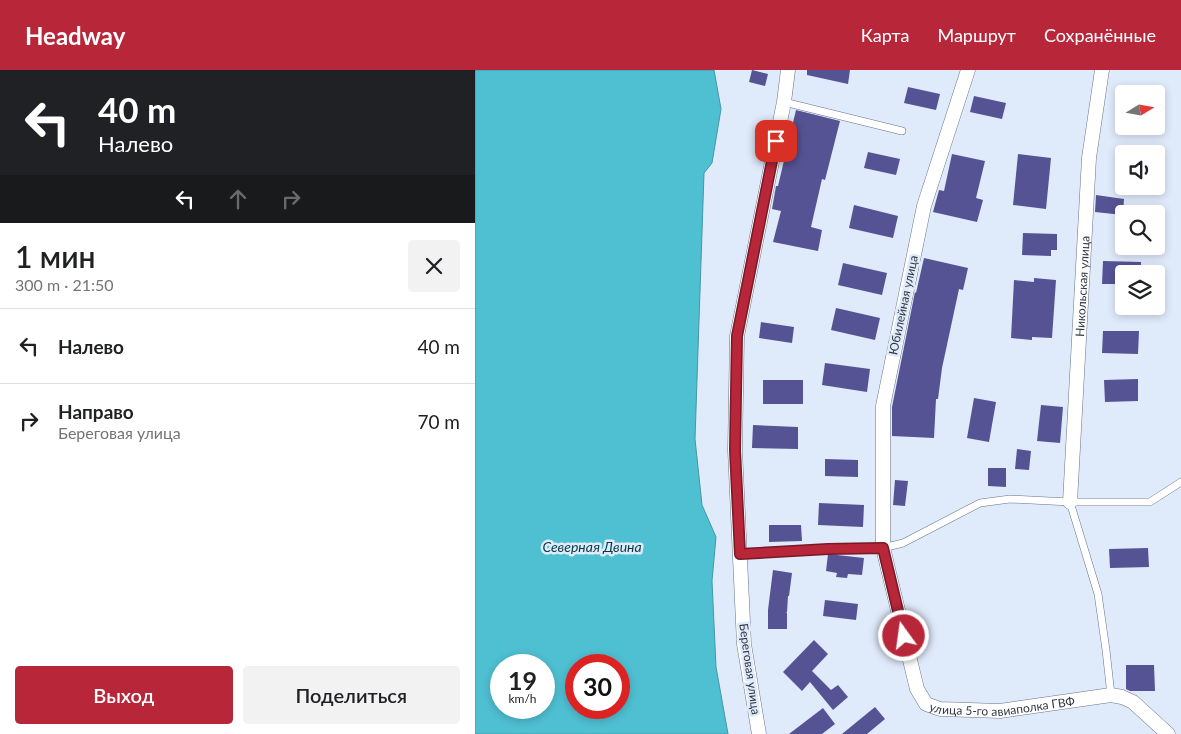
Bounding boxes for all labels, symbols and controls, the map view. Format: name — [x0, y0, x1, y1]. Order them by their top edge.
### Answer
text: Headway — [25, 21, 125, 50]
text: Карта — [861, 24, 909, 46]
text: Маршрут — [937, 24, 1016, 46]
text: Сохранённые — [1044, 24, 1156, 46]
north arrow — [1115, 85, 1165, 135]
map controls — [1115, 85, 1165, 315]
text: 40 m — [98, 88, 176, 130]
icon: left — [15, 90, 80, 155]
pin — [755, 120, 797, 162]
icon: arrive — [762, 127, 790, 155]
text: Налево — [98, 130, 173, 157]
button: sound — [1115, 145, 1165, 195]
icon: left — [171, 185, 199, 213]
icon: ahead — [224, 185, 252, 213]
icon: right — [277, 185, 305, 213]
button: search — [1115, 205, 1165, 255]
street label: Никольская улица — [1072, 235, 1092, 337]
text: 1 мин — [15, 238, 96, 274]
button: close — [408, 240, 460, 292]
street label: Юбилейная улица — [885, 254, 921, 356]
button: layers — [1115, 265, 1165, 315]
text: 300 m · 21:50 — [15, 275, 114, 294]
icon: left — [15, 332, 43, 360]
text: Налево — [58, 335, 124, 358]
text: 40 m — [417, 335, 460, 358]
text: Направо — [58, 400, 134, 423]
icon: right — [15, 407, 43, 435]
text: 70 m — [417, 410, 460, 433]
text: Береговая улица — [58, 423, 181, 442]
water label: Северная Двина — [542, 538, 642, 555]
position arrow — [877, 609, 929, 661]
street label: Береговая улица — [736, 622, 764, 716]
speed limit sign: 30 — [565, 654, 630, 719]
text: 19 — [508, 665, 537, 695]
button: Выход — [15, 666, 233, 724]
button: Поделиться — [243, 666, 460, 724]
text: km/h — [508, 691, 537, 706]
street label: улица 5-го авиаполка ГВФ — [928, 693, 1076, 719]

